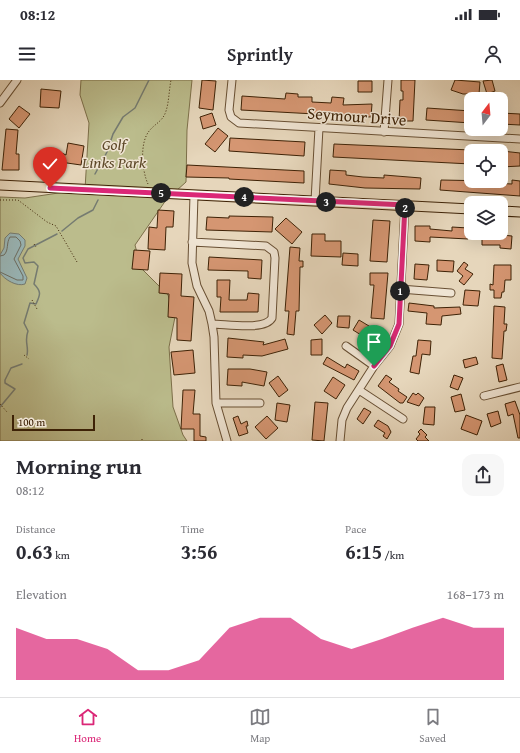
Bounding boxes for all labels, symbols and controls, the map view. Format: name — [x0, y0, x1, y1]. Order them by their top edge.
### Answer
text: 08:12 — [20, 4, 55, 25]
text: Sprintly — [227, 41, 293, 68]
icon: menu — [16, 43, 38, 65]
icon: person — [482, 43, 504, 65]
north arrow — [464, 92, 508, 136]
map controls — [464, 92, 508, 240]
street label: Seymour Drive — [307, 101, 407, 131]
park label: Golf Links Park — [81, 132, 147, 174]
button: locate — [464, 144, 508, 188]
pin — [33, 147, 67, 188]
icon: check — [39, 153, 61, 175]
pin: 5 — [151, 183, 171, 203]
text: 5 — [158, 185, 164, 201]
pin: 4 — [234, 187, 254, 207]
text: 4 — [241, 189, 247, 205]
pin: 3 — [316, 192, 336, 212]
text: 3 — [323, 194, 329, 210]
button: layers — [464, 196, 508, 240]
pin: 2 — [395, 198, 415, 218]
text: 2 — [402, 200, 408, 216]
pin: 1 — [390, 281, 410, 301]
text: 1 — [397, 283, 403, 299]
pin — [357, 325, 391, 366]
icon: arrive — [363, 331, 385, 353]
scale bar — [12, 413, 95, 432]
text: 100 m — [18, 414, 45, 430]
text: Morning run — [16, 450, 142, 482]
button: share — [462, 454, 504, 496]
text: 08:12 — [16, 481, 44, 500]
text: Distance — [16, 521, 55, 537]
text: Time — [181, 521, 204, 537]
text: Pace — [345, 521, 366, 537]
text: 0.63 — [16, 537, 53, 566]
text: 3:56 — [181, 537, 217, 566]
text: 6:15 — [345, 537, 382, 566]
text: km — [53, 547, 70, 563]
text: /km — [382, 547, 404, 563]
text: Elevation — [16, 585, 67, 604]
text: 168–173 m — [447, 585, 504, 604]
tab: Home — [74, 706, 101, 746]
tab: Map — [249, 706, 271, 746]
tab: Saved — [419, 706, 446, 746]

